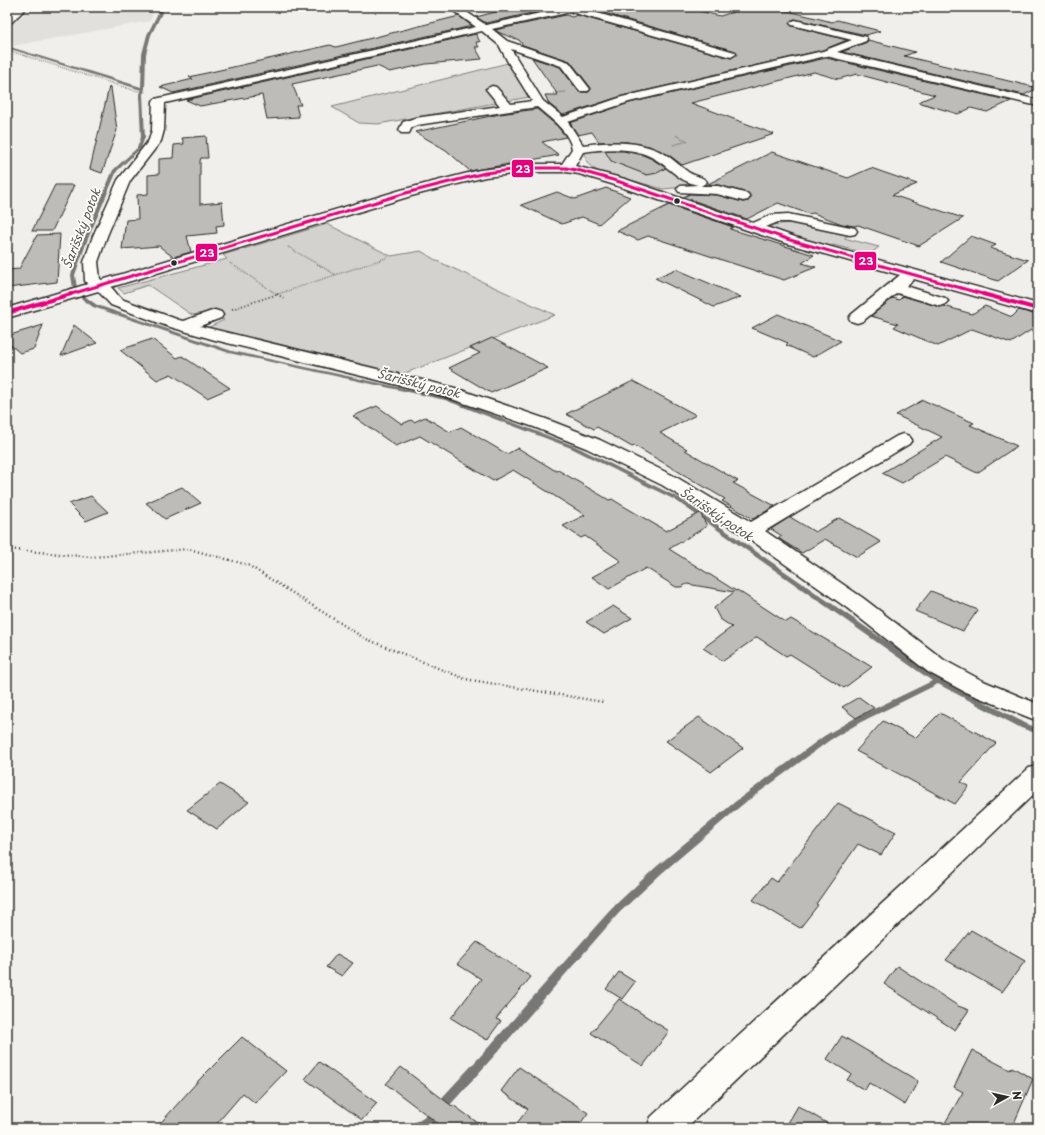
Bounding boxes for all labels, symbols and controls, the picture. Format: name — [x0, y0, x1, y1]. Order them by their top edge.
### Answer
line badge: 23 — [511, 159, 534, 178]
text: 23 — [516, 160, 530, 177]
water label: Šarišský potok — [57, 185, 105, 271]
unlabelled marker — [672, 196, 682, 206]
line badge: 23 — [195, 243, 218, 262]
text: 23 — [200, 244, 214, 261]
line badge: 23 — [854, 251, 877, 271]
text: 23 — [859, 252, 873, 269]
unlabelled marker — [169, 258, 179, 268]
water label: Šarišský potok — [376, 364, 463, 402]
water label: Šarišský potok — [677, 483, 758, 545]
north arrow — [987, 1077, 1027, 1117]
text: N — [1008, 1090, 1026, 1101]

